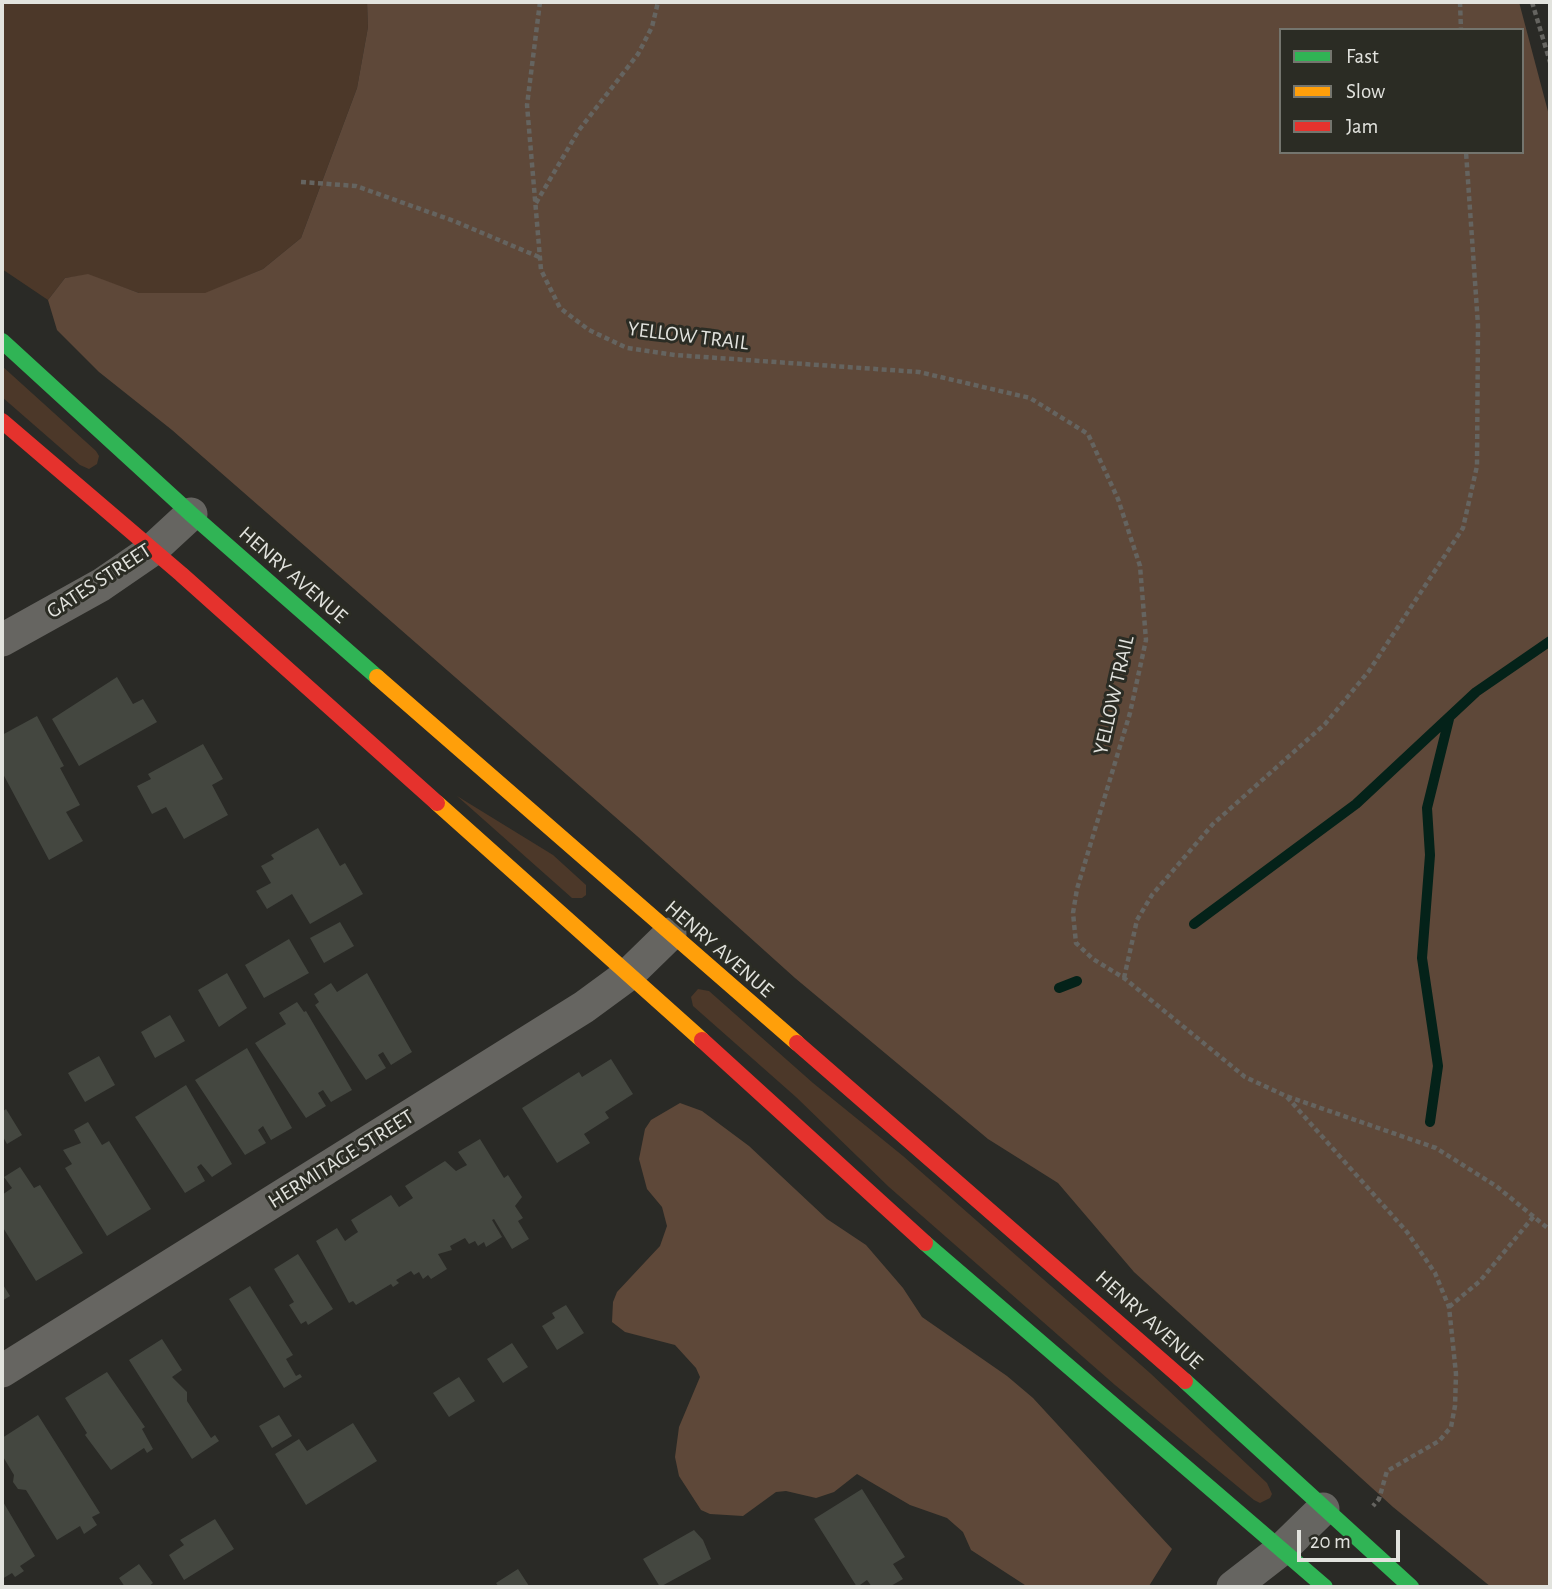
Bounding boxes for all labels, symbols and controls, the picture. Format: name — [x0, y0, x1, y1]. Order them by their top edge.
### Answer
legend — [1279, 28, 1524, 154]
text: Fast — [1346, 46, 1379, 67]
text: Slow — [1346, 81, 1385, 102]
text: Jam — [1346, 116, 1378, 137]
street label: YELLOW TRAIL — [626, 316, 750, 356]
street label: HENRY AVENUE — [234, 521, 352, 629]
street label: GATES STREET — [42, 538, 156, 624]
street label: YELLOW TRAIL — [1088, 633, 1140, 757]
street label: HENRY AVENUE — [660, 895, 778, 1003]
street label: HERMITAGE STREET — [263, 1104, 419, 1214]
street label: HENRY AVENUE — [1090, 1265, 1208, 1375]
scale bar — [1300, 1516, 1403, 1560]
text: 20 m — [1310, 1531, 1351, 1552]

